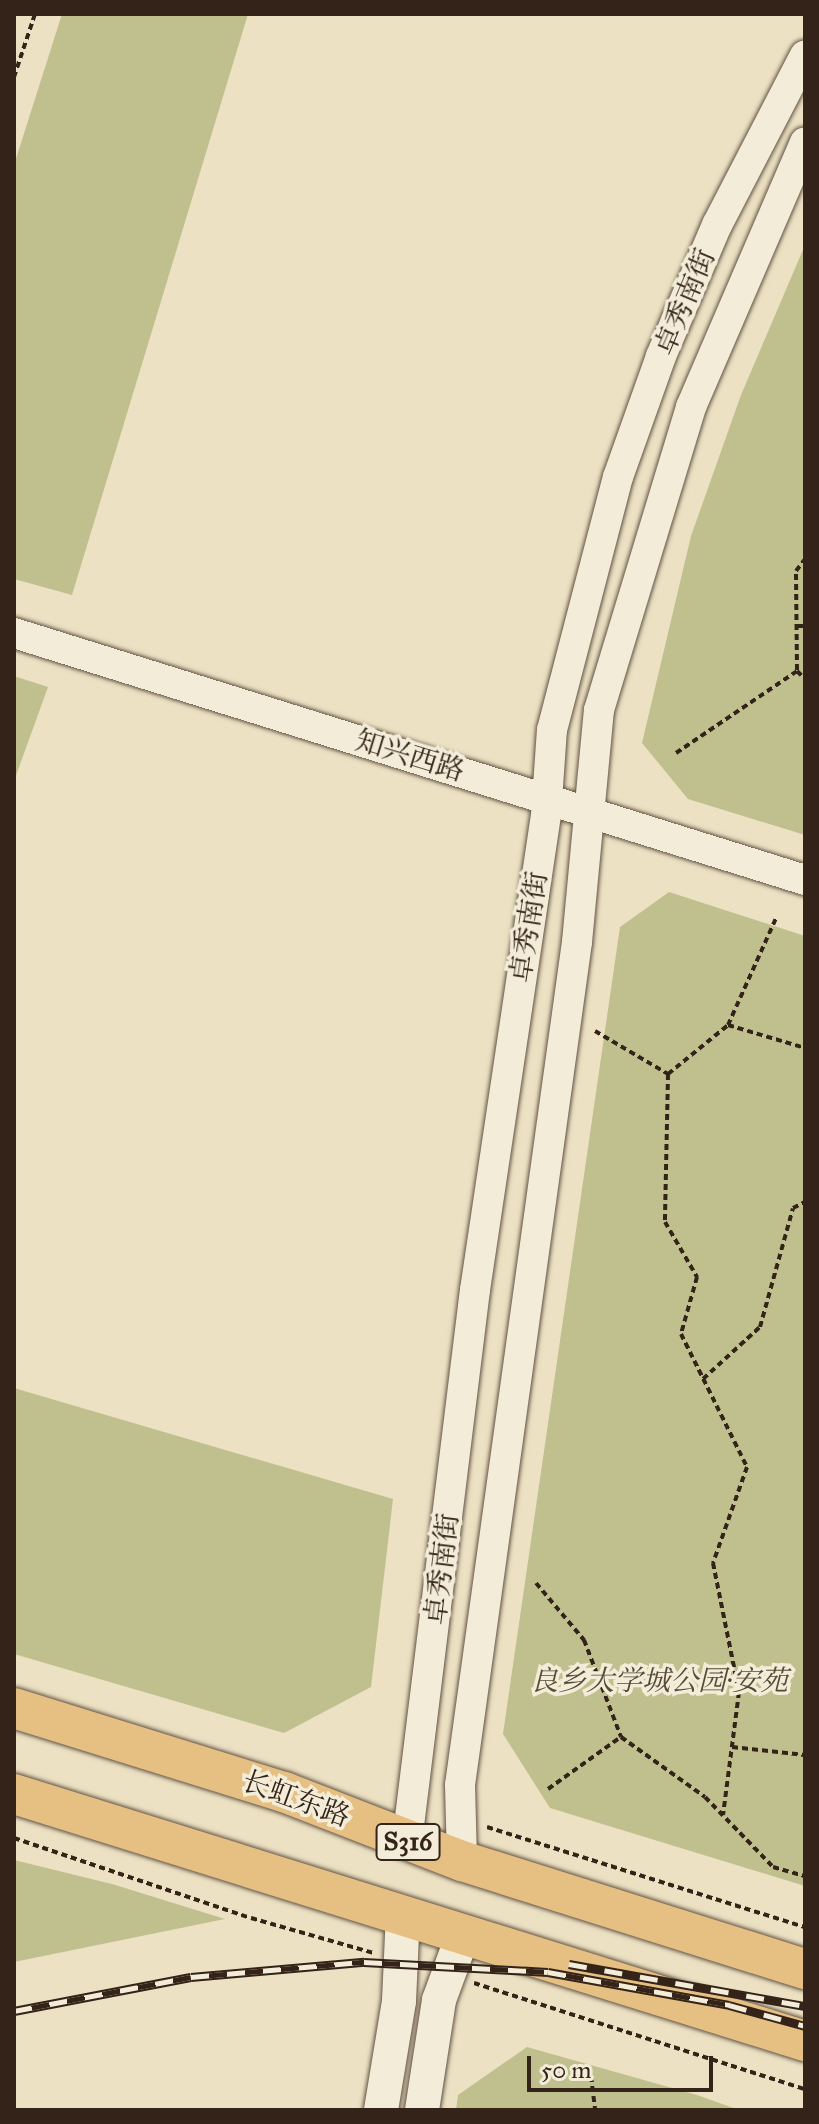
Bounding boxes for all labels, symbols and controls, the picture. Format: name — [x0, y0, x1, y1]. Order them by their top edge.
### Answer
street label: 卓秀南街 — [648, 244, 722, 360]
street label: 知兴西路 — [352, 724, 468, 788]
street label: 卓秀南街 — [504, 869, 554, 985]
street label: 卓秀南街 — [419, 1511, 465, 1627]
park label: 良乡大学城公园·安苑 — [530, 1664, 788, 1698]
street label: 长虹东路 — [238, 1764, 354, 1834]
road number: S316 — [374, 1820, 442, 1864]
scale bar — [531, 2040, 717, 2090]
text: 50 m — [541, 2055, 591, 2085]

